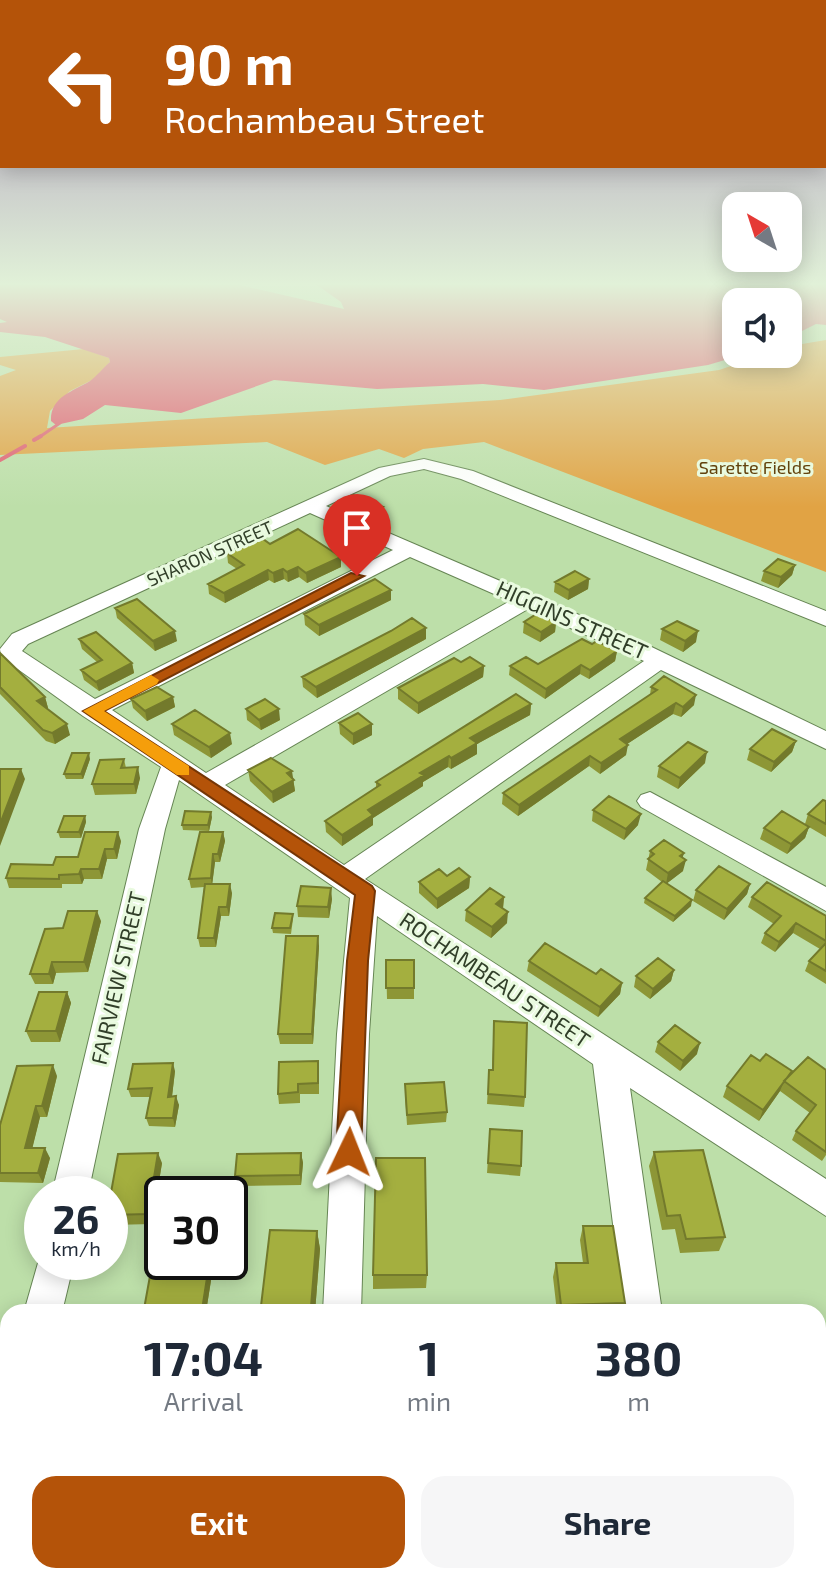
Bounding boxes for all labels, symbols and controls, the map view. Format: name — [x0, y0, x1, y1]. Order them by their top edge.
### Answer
text: 90 m — [164, 29, 294, 96]
icon: left — [32, 32, 136, 136]
text: Rochambeau Street — [164, 97, 485, 140]
north arrow — [722, 192, 802, 272]
map controls — [722, 192, 802, 368]
button: sound — [722, 288, 802, 368]
park label: Sarette Fields — [699, 456, 811, 478]
pin — [323, 494, 391, 576]
icon: arrive — [335, 506, 379, 550]
street label: SHARON STREET — [143, 515, 276, 591]
street label: HIGGINS STREET — [493, 574, 652, 664]
street label: FAIRVIEW STREET — [84, 889, 150, 1067]
street label: ROCHAMBEAU STREET — [396, 906, 596, 1053]
position arrow — [307, 1110, 391, 1194]
speed limit sign: 30 — [144, 1176, 248, 1280]
text: 26 — [53, 1194, 99, 1242]
text: km/h — [51, 1236, 101, 1260]
text: 17:04 — [144, 1328, 263, 1386]
text: 1 — [419, 1328, 439, 1386]
text: 380 — [595, 1328, 682, 1386]
text: Arrival — [164, 1385, 243, 1416]
text: min — [407, 1385, 451, 1416]
text: m — [627, 1385, 650, 1416]
button: Exit — [32, 1476, 405, 1568]
button: Share — [421, 1476, 794, 1568]

